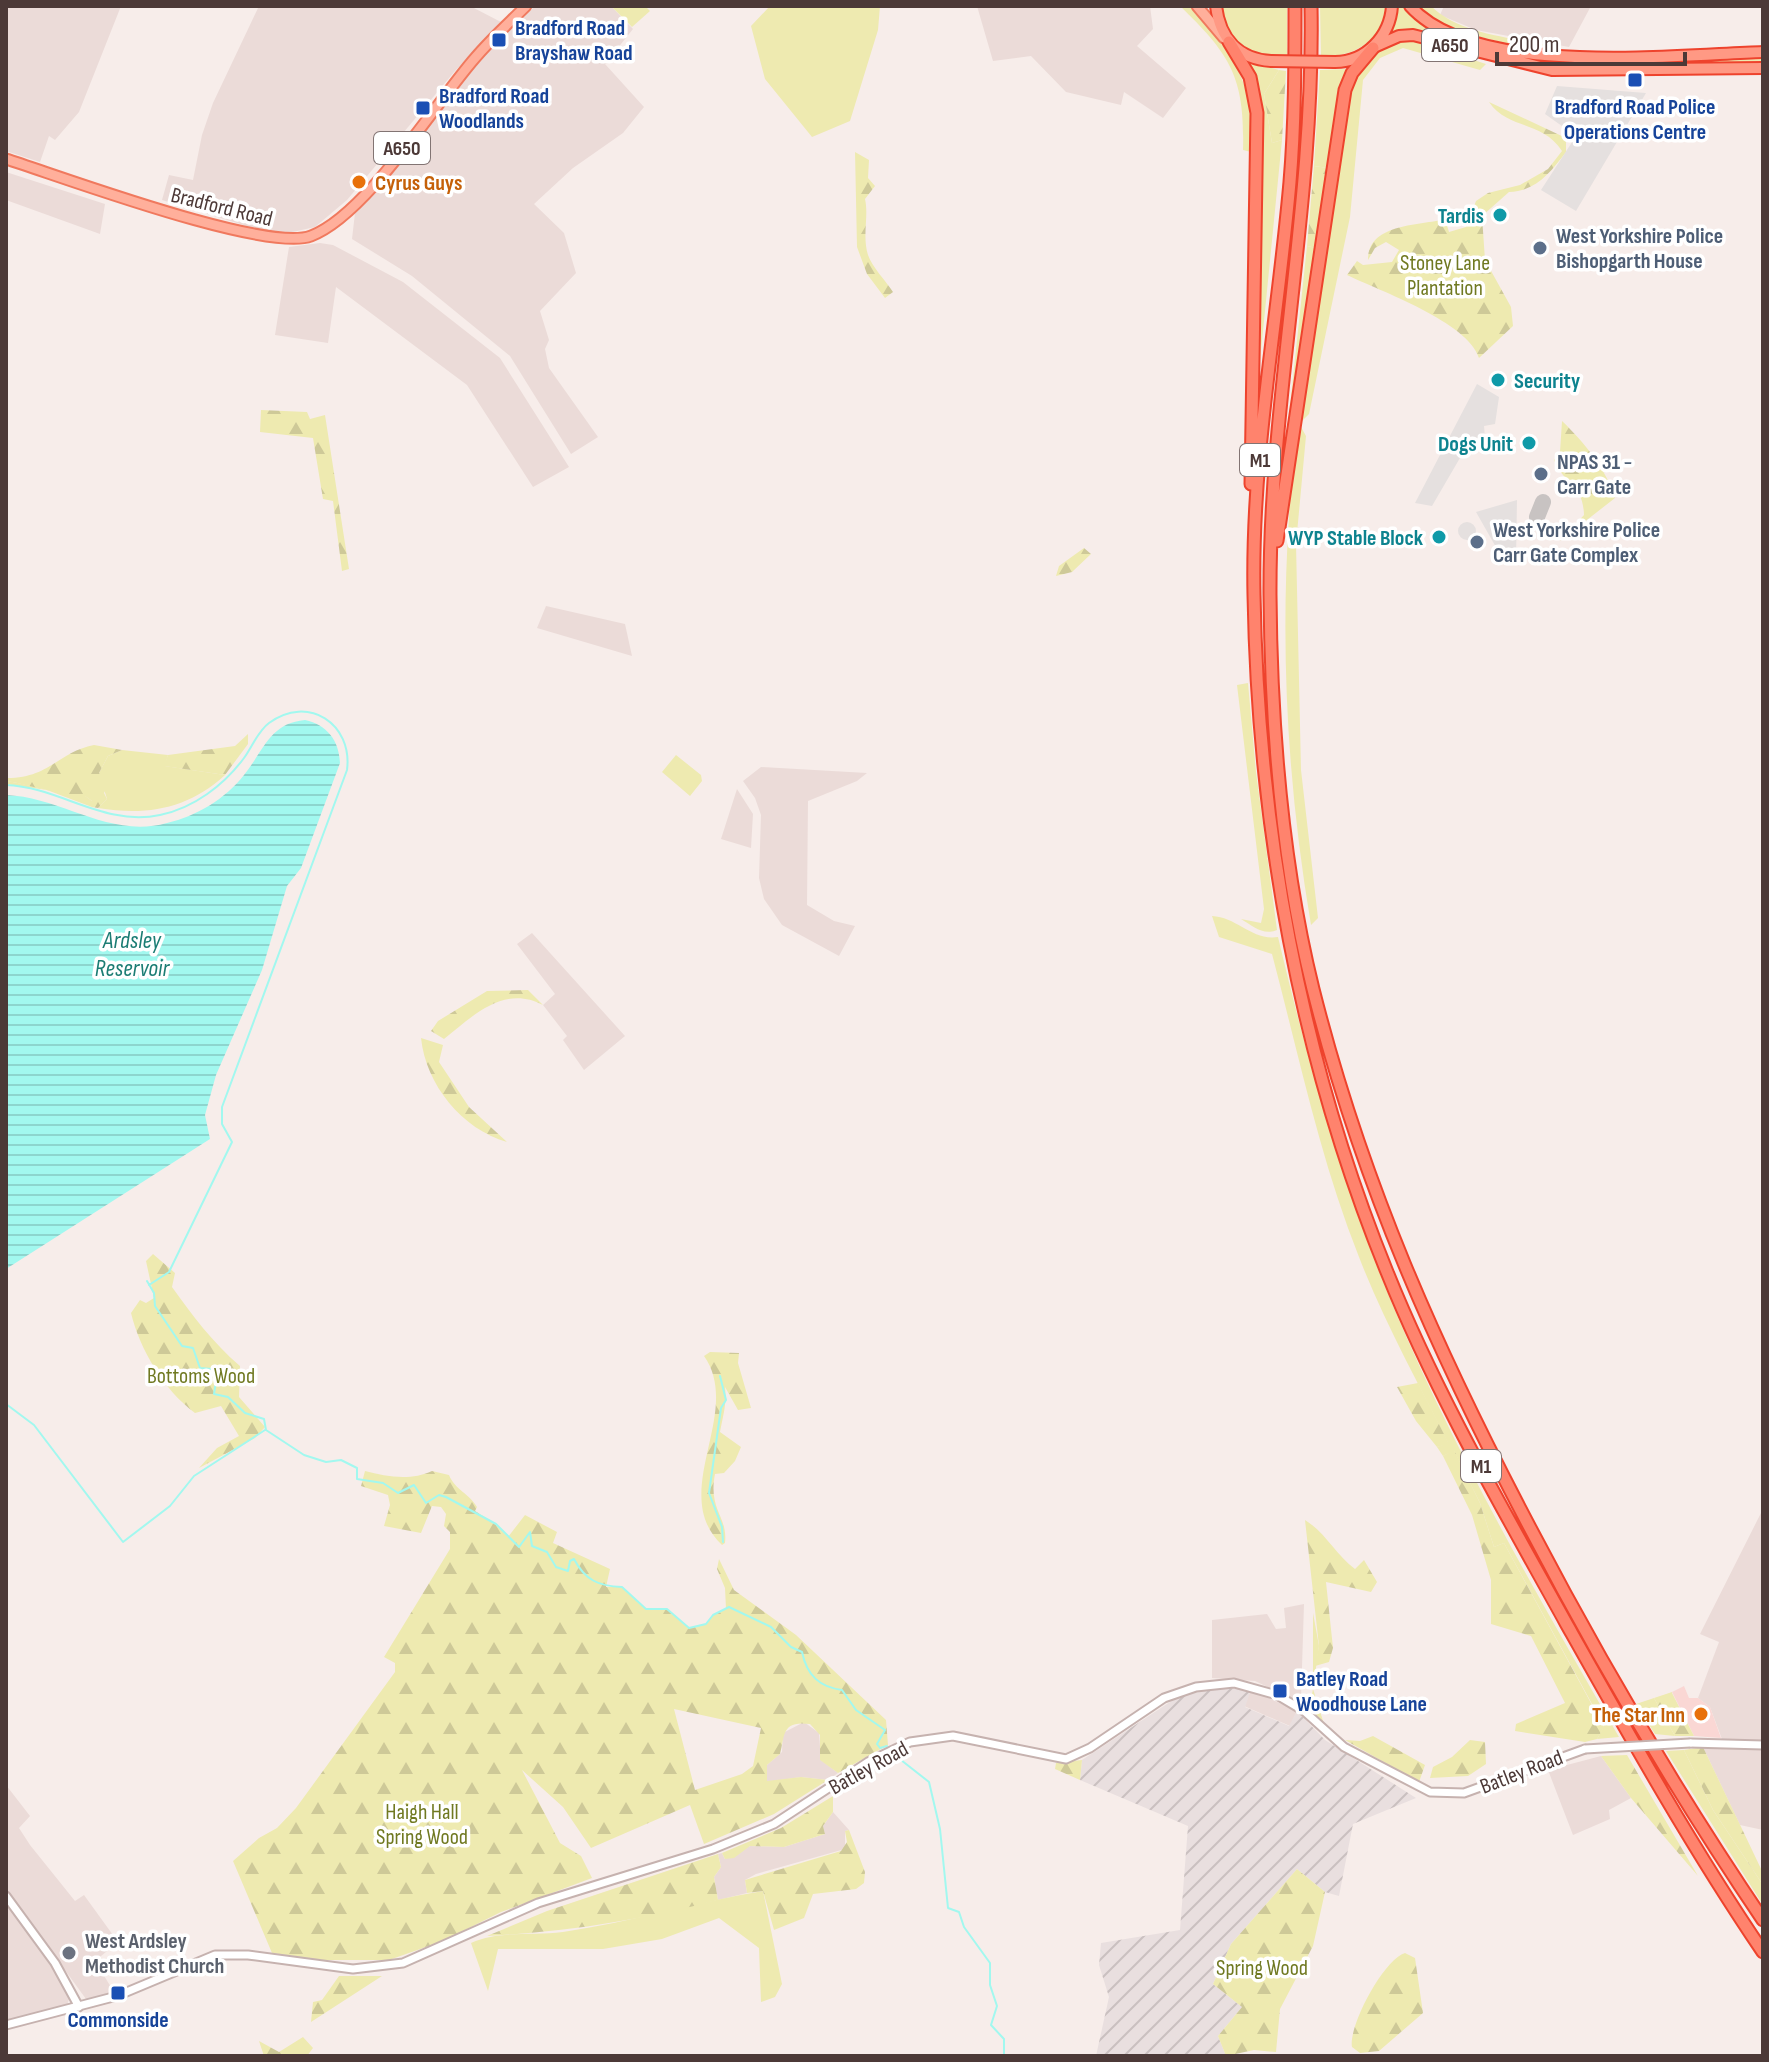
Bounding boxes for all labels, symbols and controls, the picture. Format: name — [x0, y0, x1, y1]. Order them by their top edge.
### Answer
place label: Bradford Road Brayshaw Road — [515, 15, 633, 67]
scale bar — [1497, 16, 1685, 66]
road number: A650 — [1422, 29, 1478, 61]
text: 200 m — [1509, 30, 1560, 59]
marker: Bradford Road Brayshaw Road — [490, 31, 508, 49]
marker: Bradford Road Police Operations Centre — [1626, 71, 1644, 89]
place label: Bradford Road Woodlands — [439, 83, 549, 135]
place label: Bradford Road Police Operations Centre — [1555, 94, 1715, 146]
marker: Bradford Road Woodlands — [414, 99, 432, 117]
road number: A650 — [374, 132, 430, 164]
place label: Cyrus Guys — [375, 170, 462, 197]
marker: Cyrus Guys — [350, 173, 368, 191]
street label: Bradford Road — [168, 182, 275, 233]
place label: Tardis — [1438, 203, 1484, 230]
marker: Tardis — [1491, 206, 1509, 224]
place label: West Yorkshire Police Bishopgarth House — [1556, 223, 1723, 275]
marker: West Yorkshire Police Bishopgarth House — [1531, 239, 1549, 257]
park label: Stoney Lane Plantation — [1400, 250, 1490, 302]
place label: Security — [1514, 368, 1580, 395]
marker: Security — [1489, 371, 1507, 389]
place label: Dogs Unit — [1438, 431, 1513, 458]
marker: Dogs Unit — [1520, 434, 1538, 452]
road number: M1 — [1240, 444, 1280, 476]
place label: NPAS 31 - Carr Gate — [1557, 449, 1632, 501]
marker: NPAS 31 - Carr Gate — [1532, 465, 1550, 483]
place label: West Yorkshire Police Carr Gate Complex — [1493, 517, 1660, 569]
place label: WYP Stable Block — [1288, 525, 1424, 552]
marker: WYP Stable Block — [1430, 528, 1448, 546]
marker: West Yorkshire Police Carr Gate Complex — [1468, 533, 1486, 551]
water label: Ardsley Reservoir — [95, 926, 170, 983]
park label: Bottoms Wood — [147, 1363, 255, 1390]
road number: M1 — [1461, 1450, 1501, 1482]
place label: Batley Road Woodhouse Lane — [1296, 1666, 1427, 1718]
marker: Batley Road Woodhouse Lane — [1271, 1682, 1289, 1700]
place label: The Star Inn — [1592, 1702, 1685, 1729]
marker: The Star Inn — [1692, 1705, 1710, 1723]
street label: Batley Road — [824, 1736, 913, 1801]
street label: Batley Road — [1476, 1744, 1567, 1800]
park label: Haigh Hall Spring Wood — [376, 1799, 468, 1851]
place label: West Ardsley Methodist Church — [85, 1928, 224, 1980]
marker: West Ardsley Methodist Church — [60, 1944, 78, 1962]
park label: Spring Wood — [1216, 1955, 1308, 1982]
marker: Commonside — [109, 1984, 127, 2002]
place label: Commonside — [67, 2007, 169, 2034]

